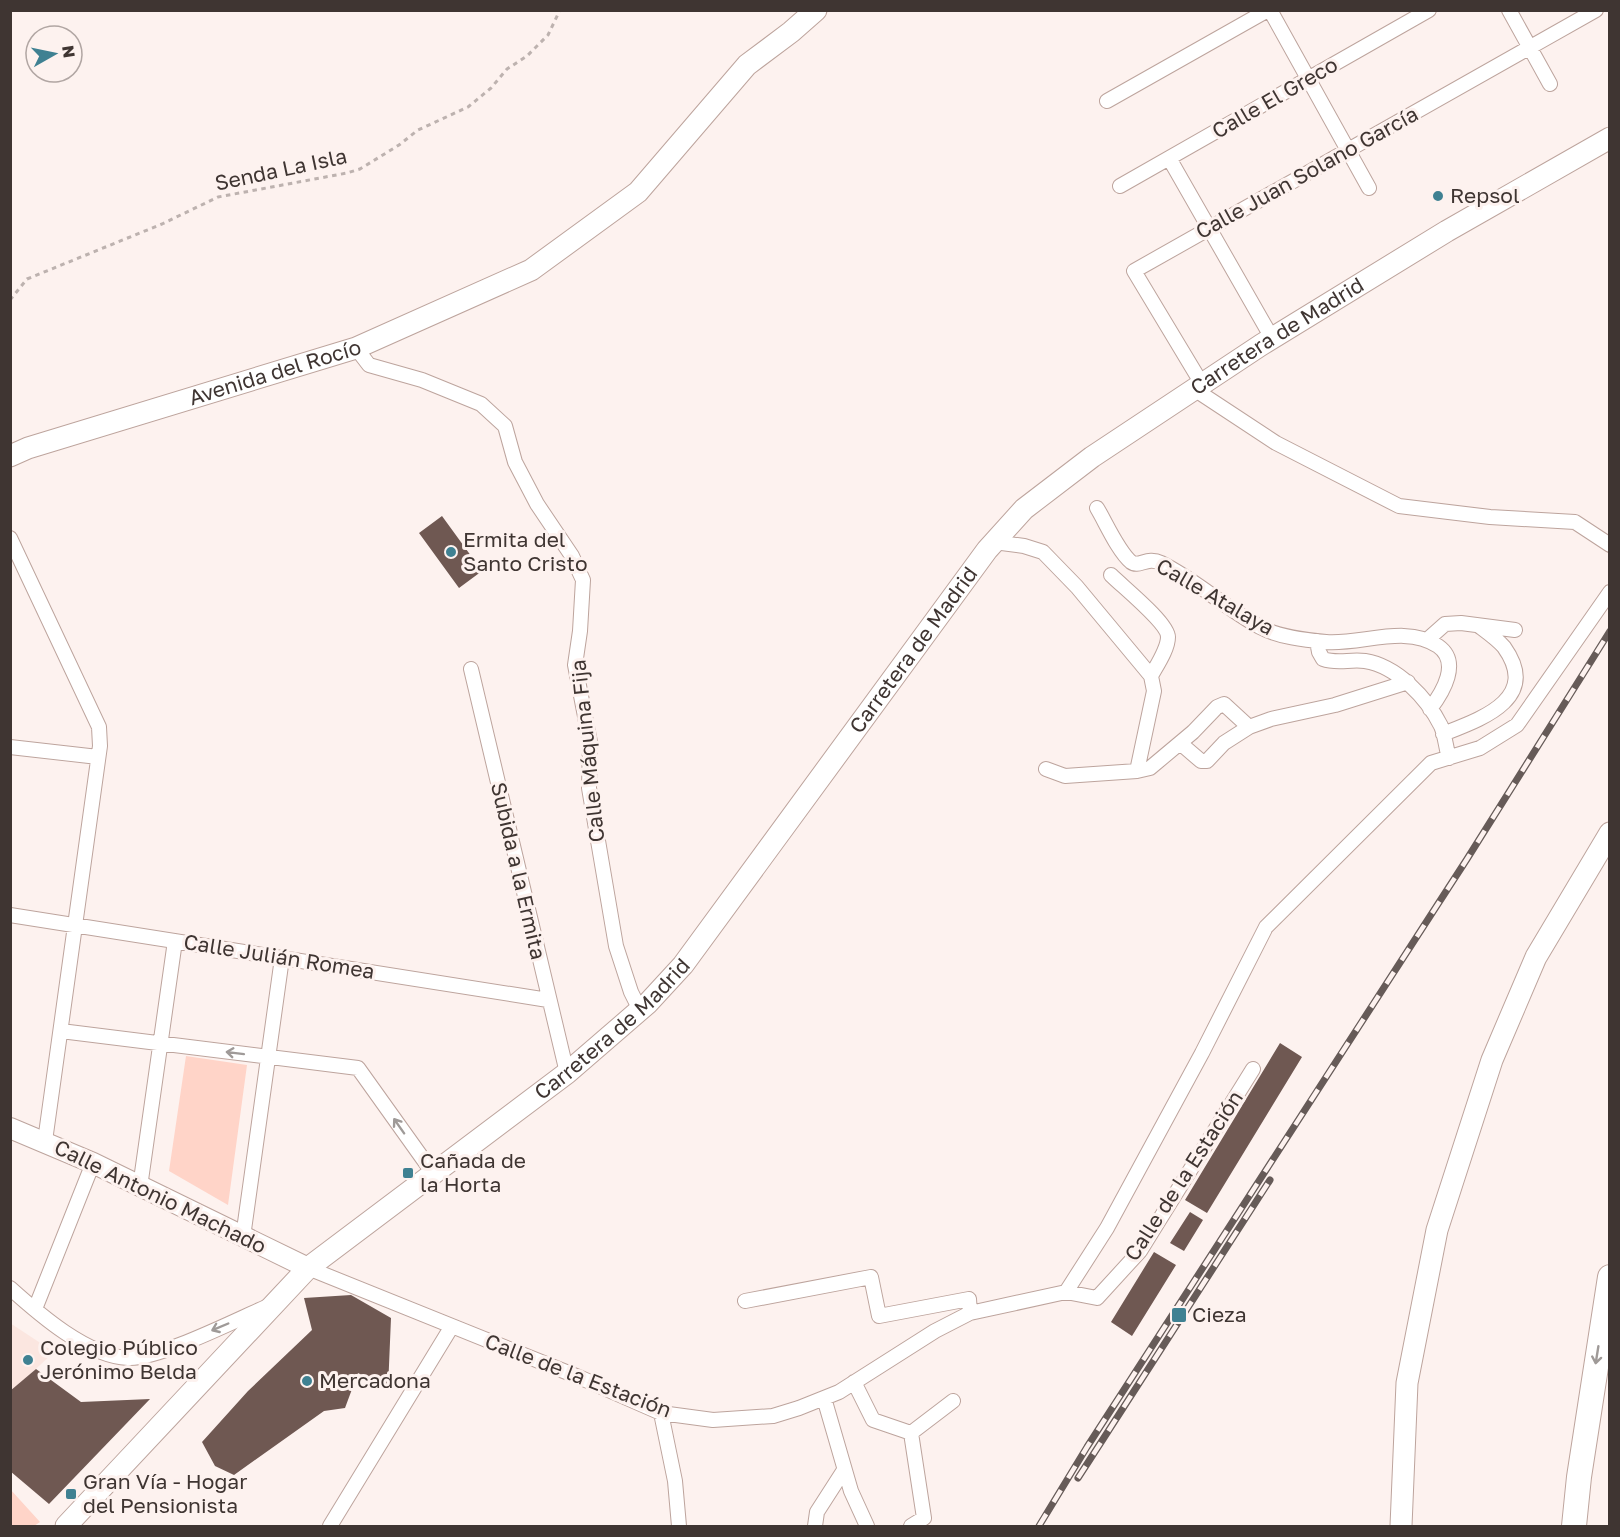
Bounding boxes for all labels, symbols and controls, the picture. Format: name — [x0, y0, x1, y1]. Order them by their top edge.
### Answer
north arrow — [24, 24, 84, 84]
text: N — [58, 44, 80, 59]
street label: Calle El Greco — [1207, 51, 1342, 144]
street label: Calle Juan Solano García — [1191, 100, 1422, 244]
street label: Senda La Isla — [212, 142, 349, 196]
place label: Repsol — [1450, 182, 1520, 208]
marker: Repsol — [1431, 189, 1445, 203]
street label: Carretera de Madrid — [1185, 271, 1368, 400]
street label: Avenida del Rocío — [186, 333, 364, 410]
place label: Ermita del Santo Cristo — [463, 526, 588, 576]
marker: Ermita del Santo Cristo — [444, 545, 458, 559]
street label: Calle Atalaya — [1152, 552, 1279, 640]
street label: Carretera de Madrid — [843, 561, 983, 738]
street label: Calle Máquina Fija — [564, 658, 610, 844]
street label: Subida a la Ermita — [486, 780, 552, 962]
street label: Calle Julián Romea — [182, 928, 376, 984]
street label: Carretera de Madrid — [529, 952, 695, 1105]
one-way arrow — [226, 1047, 245, 1058]
street label: Calle de la Estación — [1118, 1085, 1248, 1265]
one-way arrow — [393, 1118, 405, 1134]
street label: Calle Antonio Machado — [50, 1133, 271, 1259]
place label: Cañada de la Horta — [420, 1147, 526, 1197]
marker: Cañada de la Horta — [401, 1166, 415, 1180]
place label: Cieza — [1192, 1301, 1247, 1327]
marker: Cieza — [1170, 1306, 1188, 1324]
one-way arrow — [211, 1322, 229, 1333]
street label: Calle de la Estación — [481, 1327, 675, 1423]
place label: Colegio Público Jerónimo Belda — [40, 1334, 198, 1384]
one-way arrow — [1592, 1345, 1603, 1365]
marker: Colegio Público Jerónimo Belda — [21, 1353, 35, 1367]
place label: Mercadona — [319, 1367, 431, 1393]
marker: Mercadona — [300, 1374, 314, 1388]
place label: Gran Vía - Hogar del Pensionista — [83, 1468, 247, 1518]
marker: Gran Vía - Hogar del Pensionista — [64, 1487, 78, 1501]

